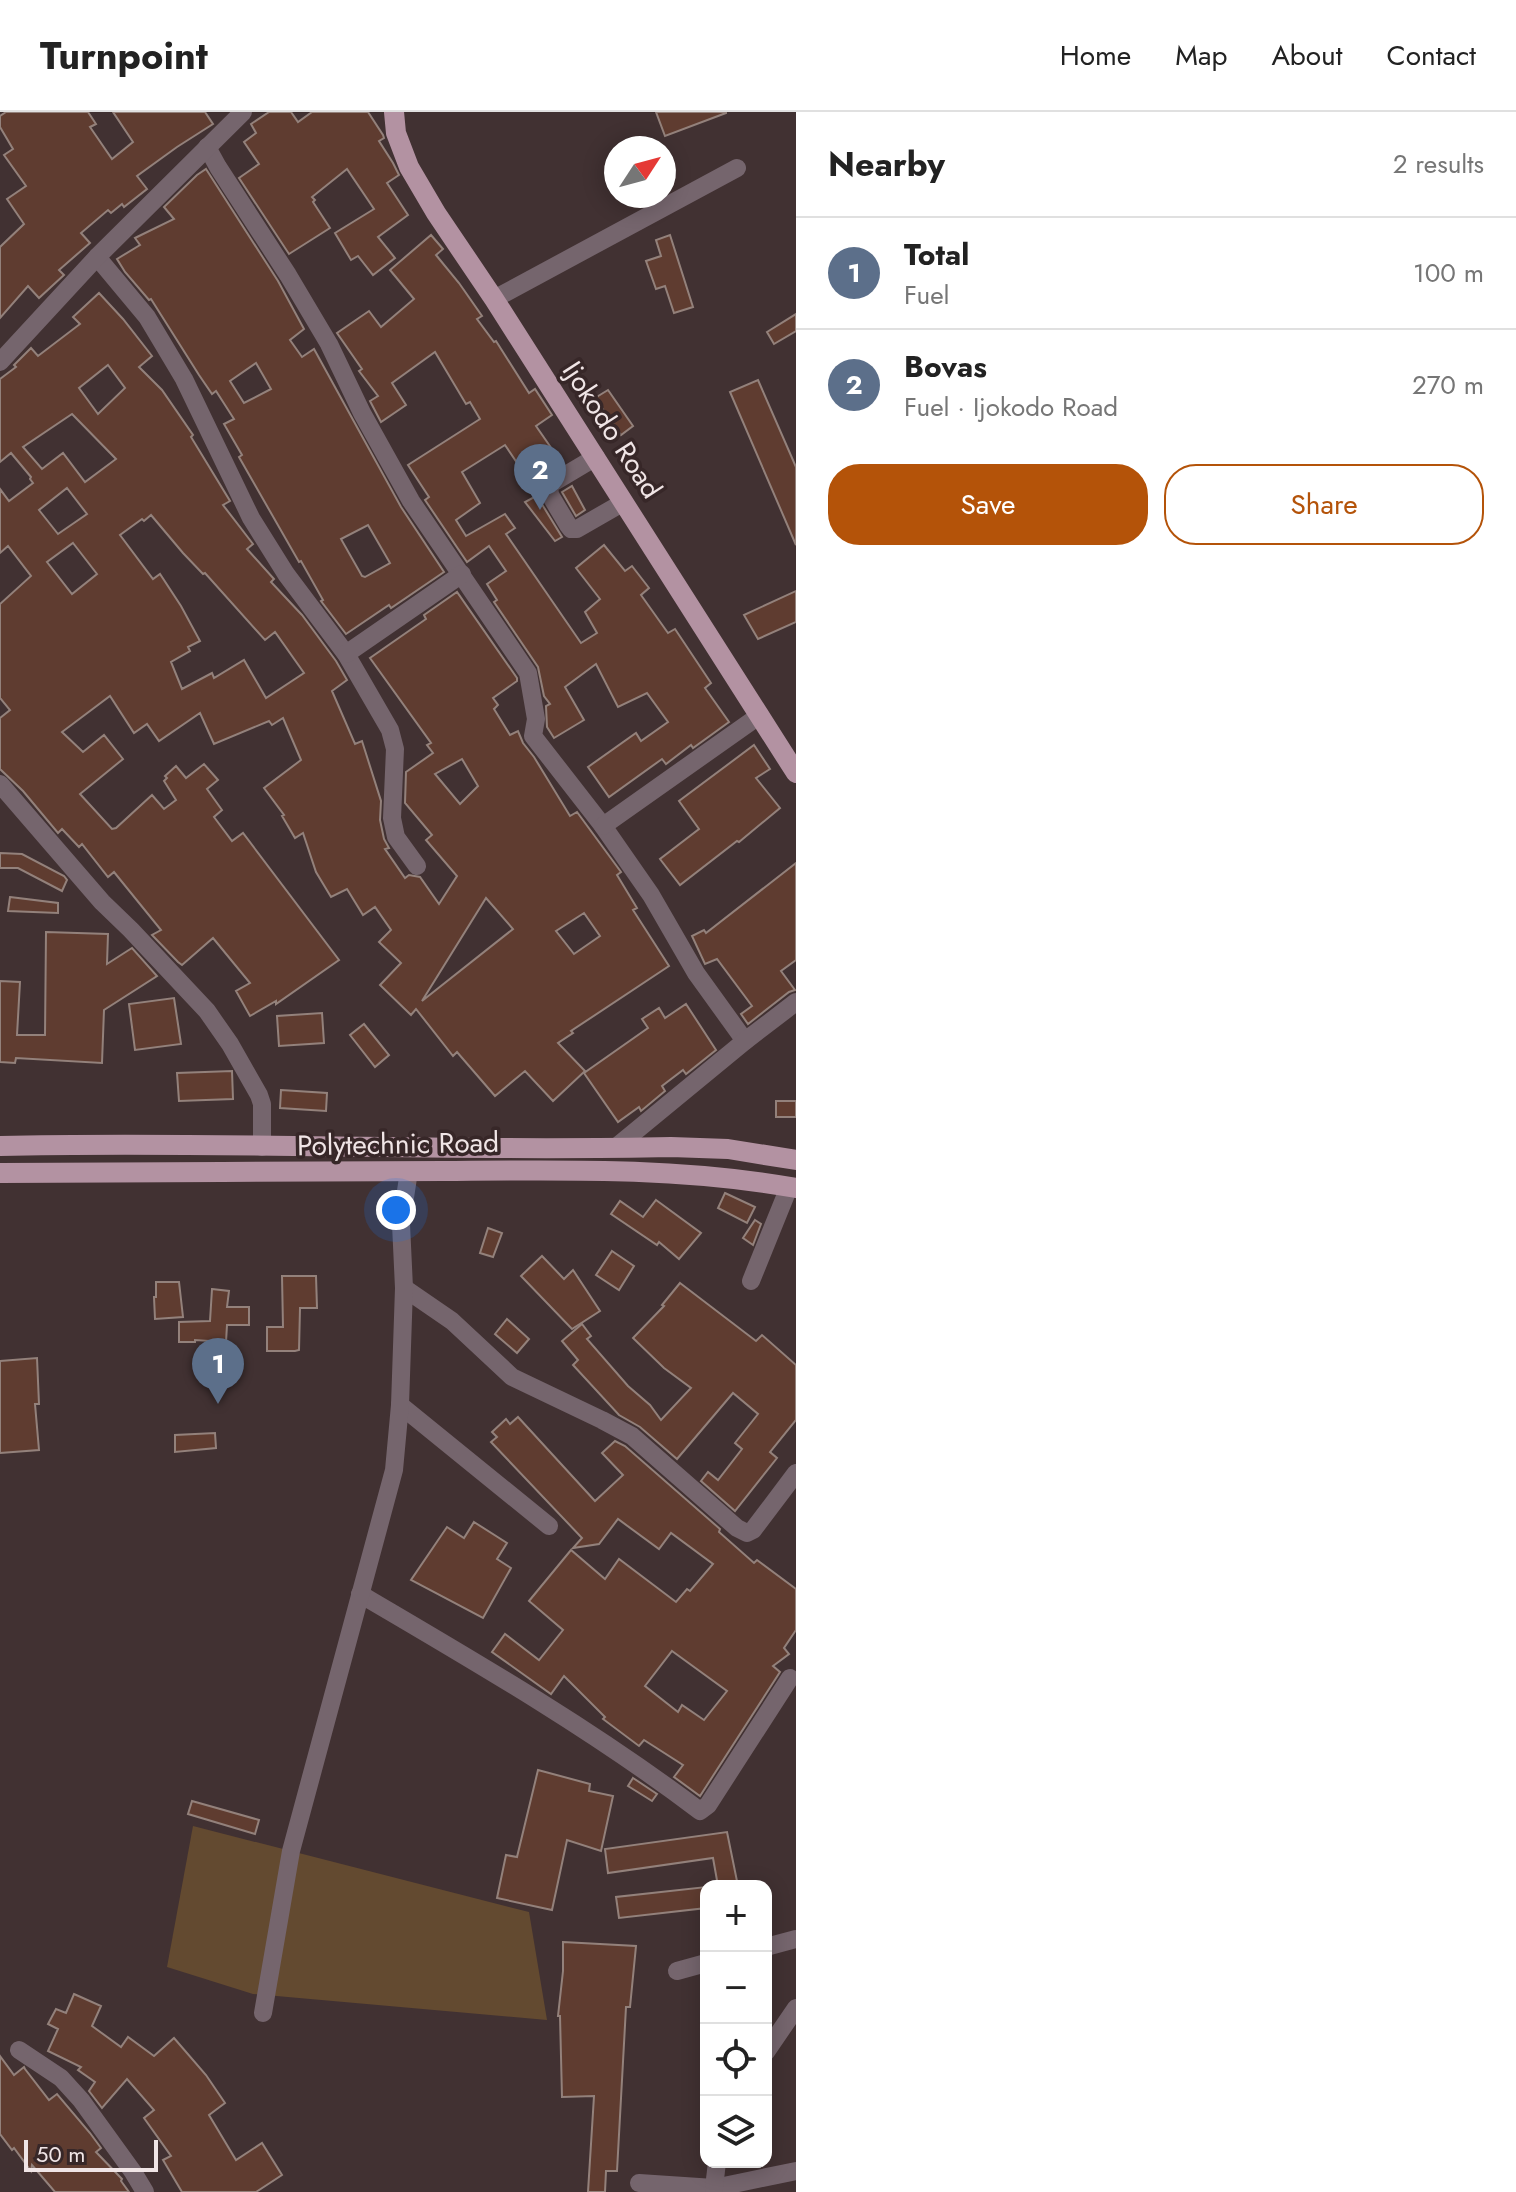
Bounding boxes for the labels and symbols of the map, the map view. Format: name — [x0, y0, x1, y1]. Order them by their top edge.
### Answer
north arrow — [604, 136, 676, 208]
street label: Ijokodo Road — [552, 353, 672, 507]
pin: 2 — [514, 444, 566, 510]
street label: Polytechnic Road — [297, 1122, 499, 1166]
your location — [376, 1190, 416, 1230]
pin: 1 — [192, 1338, 244, 1404]
scale bar — [24, 2136, 158, 2172]

